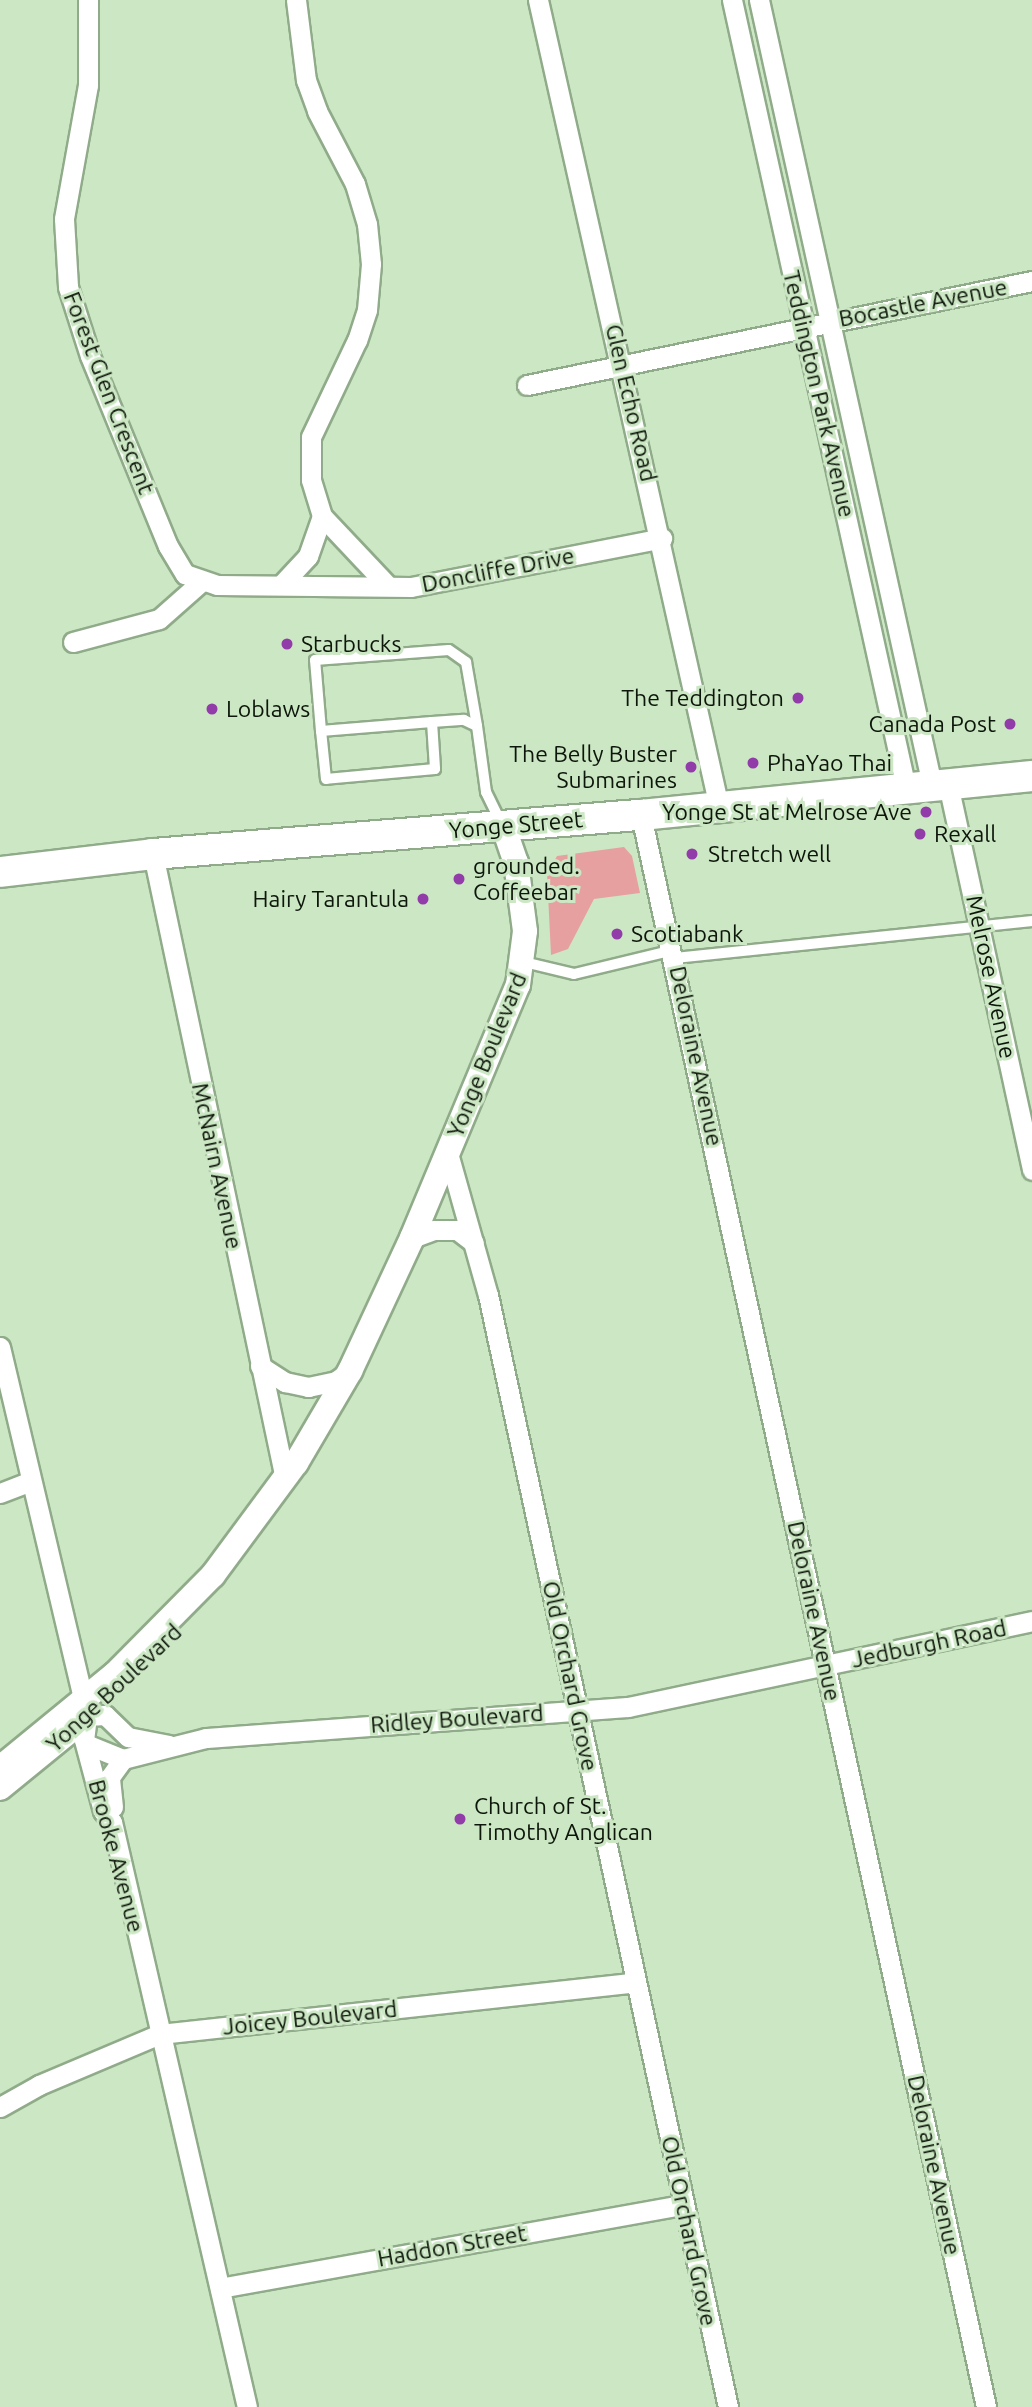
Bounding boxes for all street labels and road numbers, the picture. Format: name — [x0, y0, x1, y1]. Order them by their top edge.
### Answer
street label: Teddington Park Avenue — [777, 268, 861, 520]
street label: Bocastle Avenue — [836, 273, 1010, 333]
street label: Forest Glen Crescent — [58, 288, 160, 498]
street label: Glen Echo Road — [599, 322, 663, 484]
street label: Doncliffe Drive — [419, 542, 577, 598]
street label: Yonge Street — [448, 805, 584, 845]
street label: Melrose Avenue — [960, 893, 1022, 1061]
street label: Deloraine Avenue — [663, 964, 729, 1148]
street label: Yonge Boulevard — [441, 969, 533, 1141]
street label: McNairn Avenue — [186, 1080, 248, 1252]
street label: Deloraine Avenue — [781, 1519, 847, 1703]
street label: Old Orchard Grove — [536, 1579, 604, 1773]
street label: Jedburgh Road — [849, 1614, 1009, 1674]
street label: Yonge Boulevard — [41, 1618, 187, 1758]
street label: Ridley Boulevard — [369, 1699, 545, 1739]
street label: Brooke Avenue — [82, 1777, 150, 1935]
street label: Joicey Boulevard — [221, 1995, 399, 2041]
street label: Deloraine Avenue — [901, 2073, 967, 2257]
street label: Old Orchard Grove — [655, 2134, 723, 2328]
street label: Haddon Street — [375, 2219, 529, 2273]

